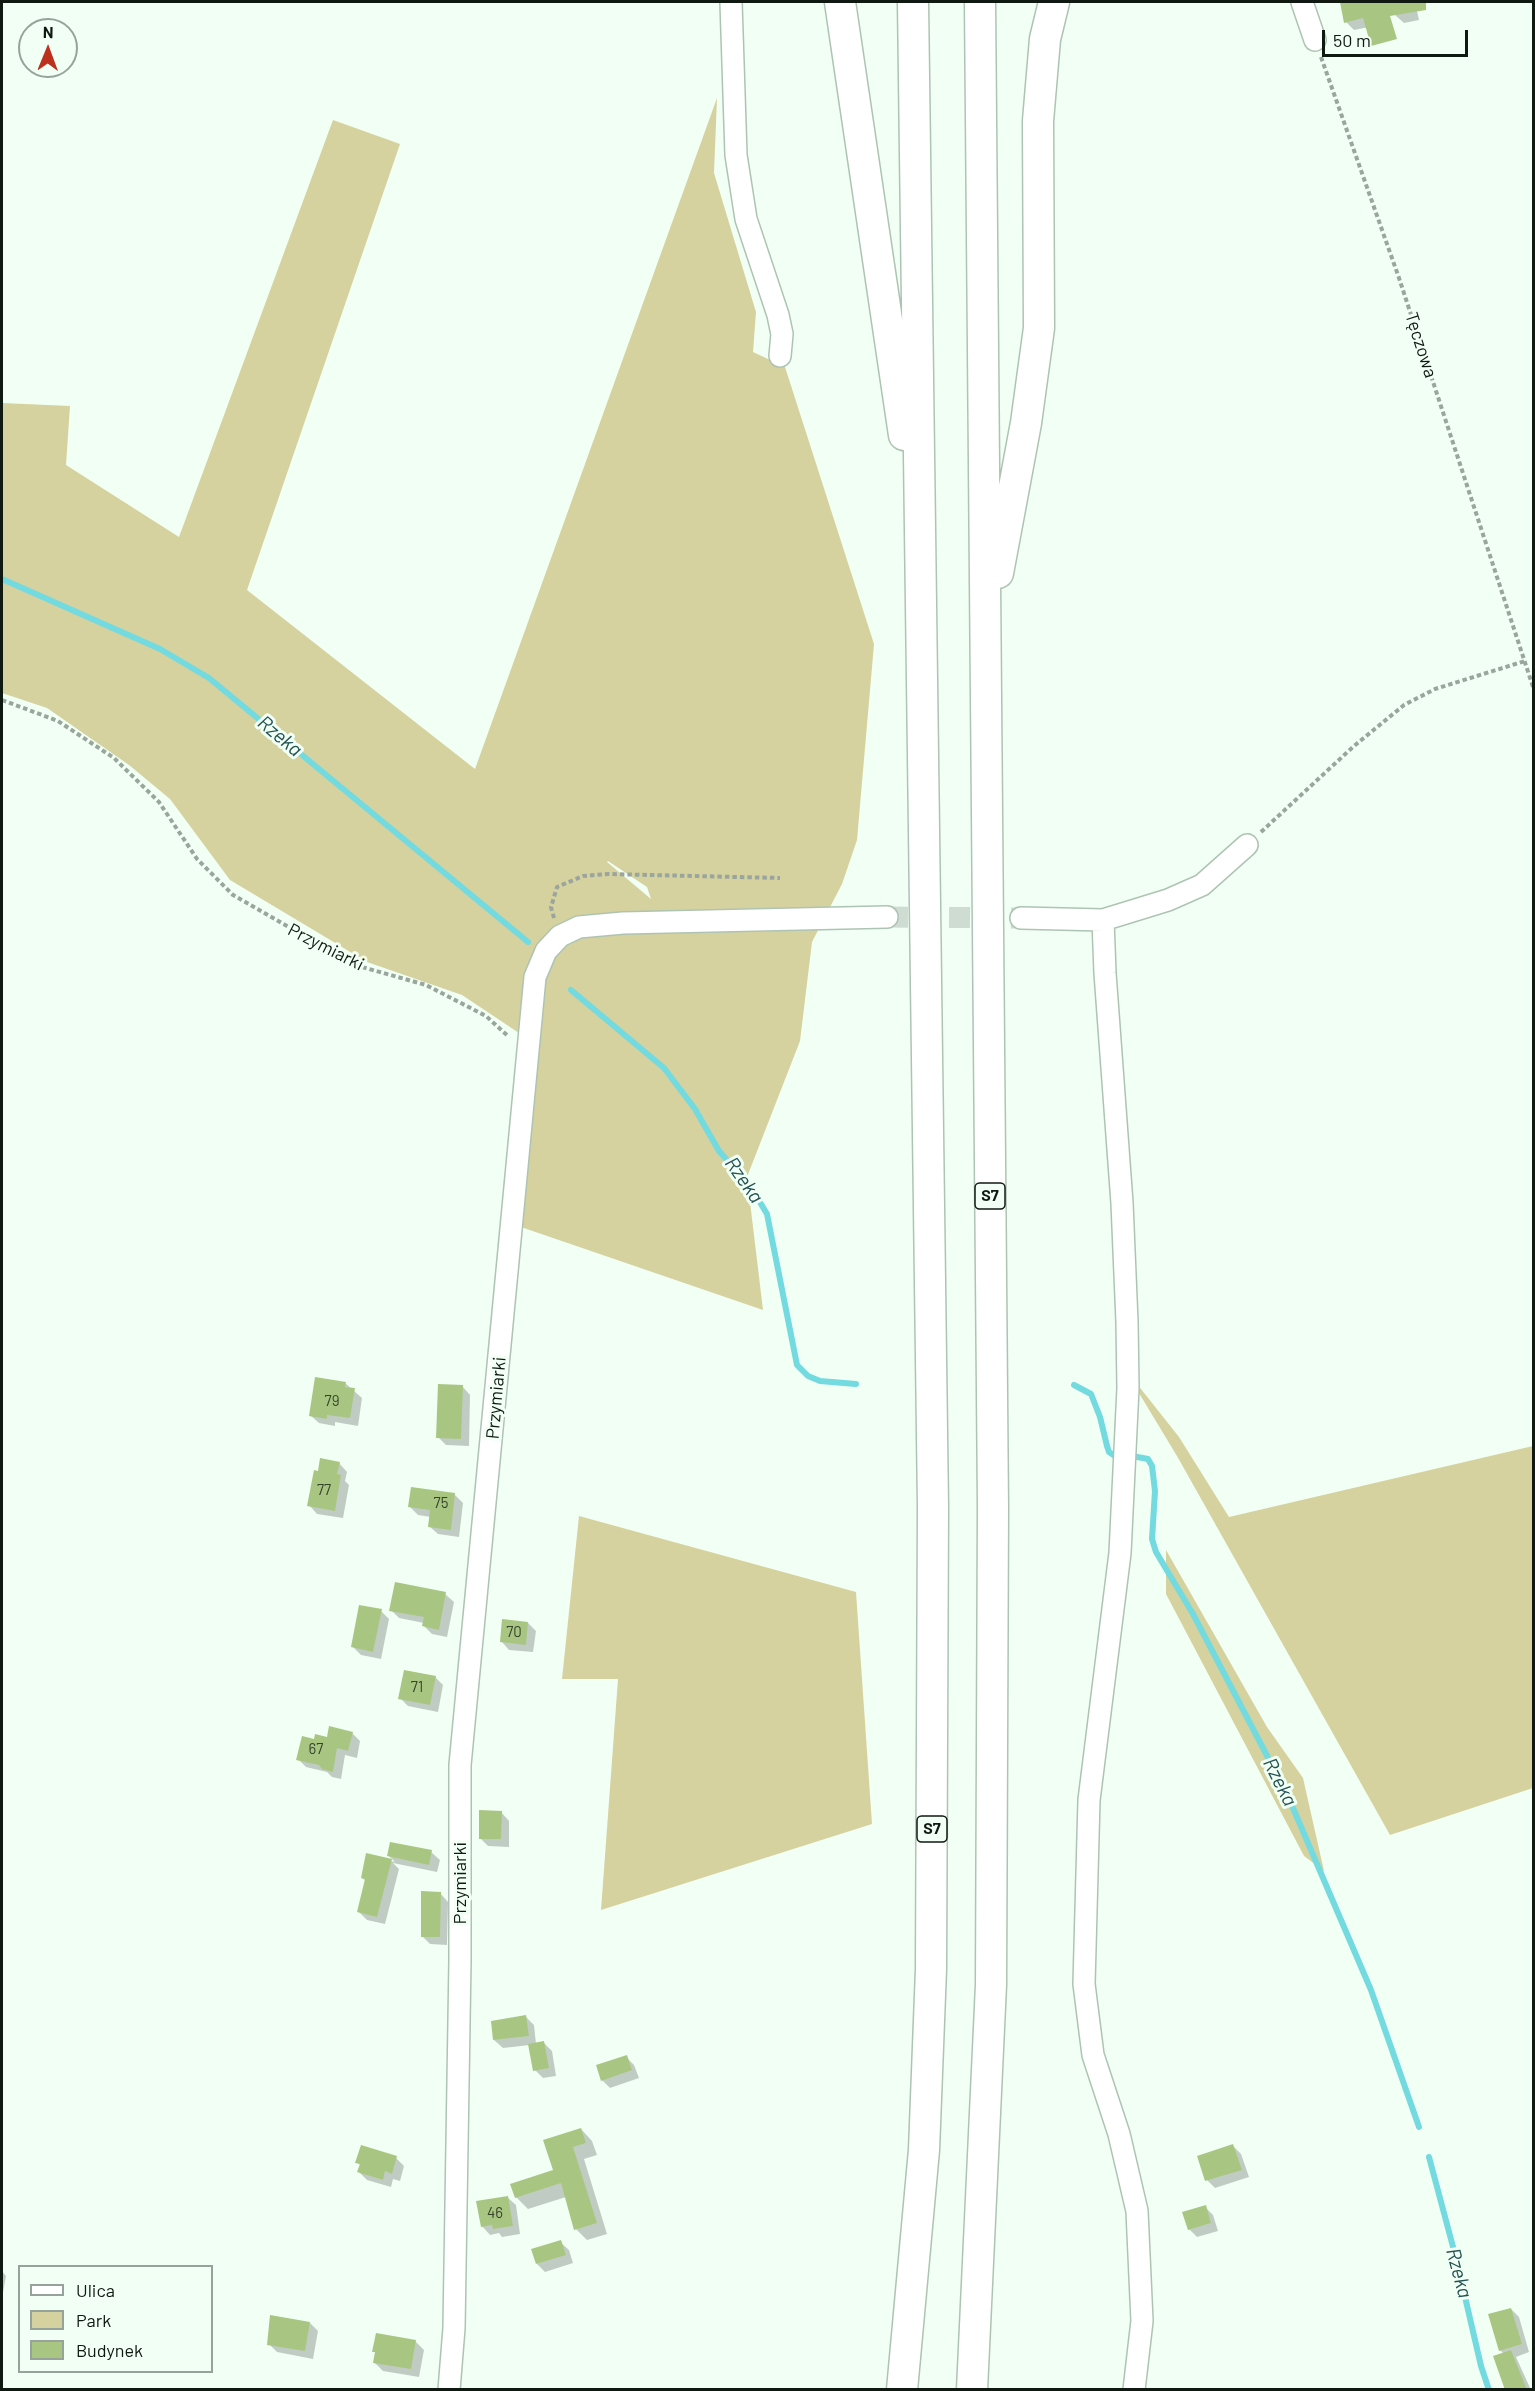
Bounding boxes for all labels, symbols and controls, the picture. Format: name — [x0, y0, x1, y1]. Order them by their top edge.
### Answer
north arrow — [18, 18, 78, 78]
scale bar — [1325, 18, 1470, 56]
text: N — [43, 22, 54, 41]
text: 50 m — [1333, 29, 1371, 51]
street label: Tęczowa — [1400, 310, 1442, 380]
water label: Rzeka — [253, 710, 307, 762]
street label: Przymiarki — [284, 919, 368, 975]
water label: Rzeka — [720, 1152, 768, 1208]
road number: S7 — [975, 1183, 1005, 1209]
street label: Przymiarki — [482, 1356, 510, 1440]
house number: 79 — [325, 1392, 339, 1410]
house number: 77 — [317, 1481, 331, 1499]
house number: 75 — [434, 1494, 448, 1512]
house number: 70 — [506, 1623, 522, 1641]
house number: 71 — [411, 1678, 423, 1696]
house number: 67 — [309, 1740, 323, 1758]
water label: Rzeka — [1258, 1754, 1302, 1810]
road number: S7 — [917, 1816, 947, 1842]
street label: Przymiarki — [449, 1842, 471, 1924]
house number: 46 — [487, 2204, 503, 2222]
water label: Rzeka — [1441, 2245, 1477, 2301]
legend — [18, 2265, 213, 2373]
text: Ulica — [76, 2279, 115, 2301]
text: Park — [76, 2309, 111, 2331]
text: Budynek — [76, 2339, 143, 2361]

